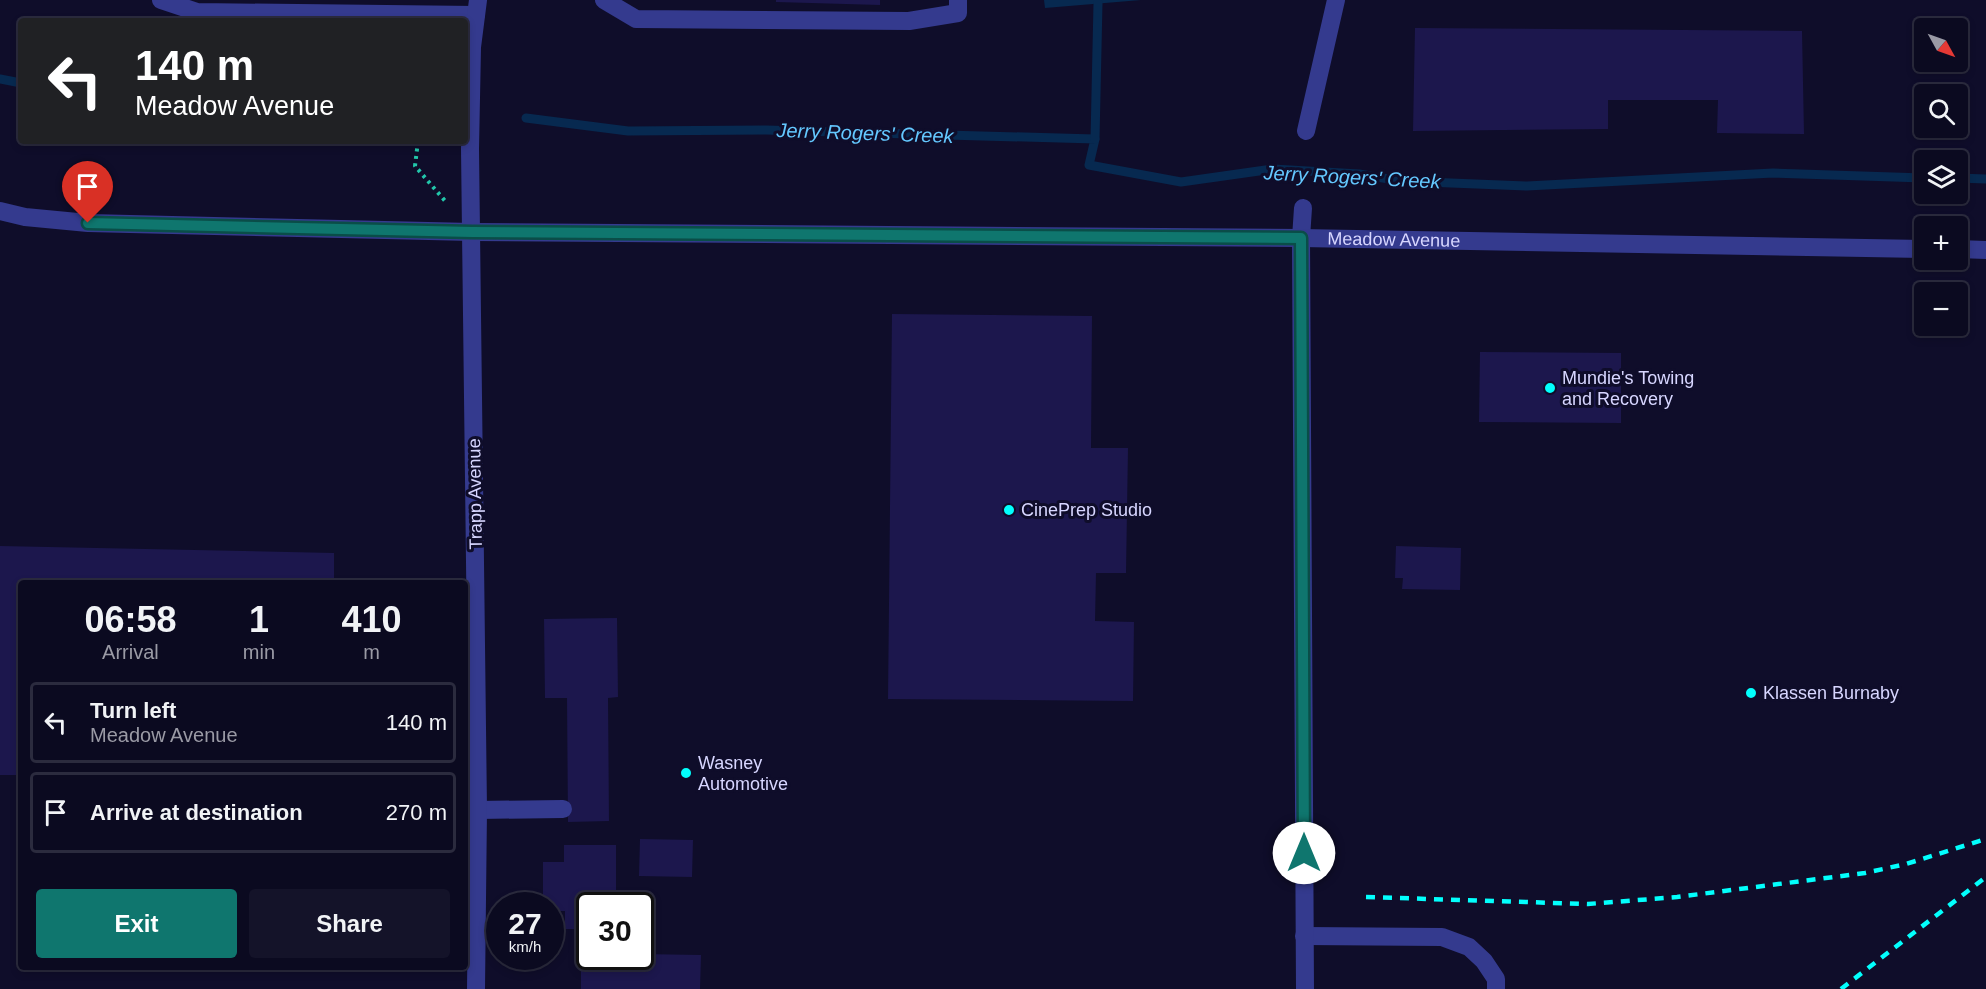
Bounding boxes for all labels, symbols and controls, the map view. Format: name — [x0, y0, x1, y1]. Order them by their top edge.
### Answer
north arrow — [1914, 18, 1968, 72]
map controls — [1914, 18, 1968, 336]
icon: left — [36, 42, 114, 120]
text: 140 m — [135, 42, 254, 89]
button: search — [1914, 84, 1968, 138]
text: Meadow Avenue — [135, 91, 334, 121]
water label: Jerry Rogers' Creek — [775, 119, 955, 147]
button: layers — [1914, 150, 1968, 204]
pin — [62, 161, 113, 223]
water label: Jerry Rogers' Creek — [1262, 161, 1442, 193]
icon: arrive — [71, 170, 104, 203]
button: + — [1914, 216, 1968, 270]
street label: Meadow Avenue — [1327, 228, 1460, 251]
button: − — [1914, 282, 1968, 336]
place label: Mundie's Towing and Recovery — [1562, 368, 1694, 409]
marker: Mundie's Towing and Recovery — [1543, 381, 1557, 395]
street label: Trapp Avenue — [464, 438, 486, 550]
place label: CinePrep Studio — [1021, 500, 1152, 520]
marker: CinePrep Studio — [1002, 503, 1016, 517]
text: 06:58 — [84, 599, 176, 640]
text: 1 — [249, 599, 269, 640]
text: 410 — [341, 599, 402, 640]
text: Arrival — [102, 641, 159, 663]
text: min — [243, 641, 275, 663]
text: m — [363, 641, 380, 663]
place label: Klassen Burnaby — [1763, 683, 1899, 703]
marker: Klassen Burnaby — [1744, 686, 1758, 700]
text: Turn left — [90, 698, 176, 723]
icon: left — [39, 706, 72, 739]
text: 140 m — [386, 710, 447, 735]
text: Meadow Avenue — [90, 724, 238, 746]
place label: Wasney Automotive — [698, 753, 788, 794]
marker: Wasney Automotive — [679, 766, 693, 780]
icon: arrive — [39, 796, 72, 829]
text: Arrive at destination — [90, 800, 303, 825]
text: 270 m — [386, 800, 447, 825]
position arrow — [1272, 821, 1336, 885]
button: Exit — [36, 889, 237, 958]
button: Share — [249, 889, 450, 958]
speed limit sign: 30 — [576, 892, 654, 970]
text: 27 — [508, 907, 542, 940]
text: km/h — [509, 938, 541, 955]

